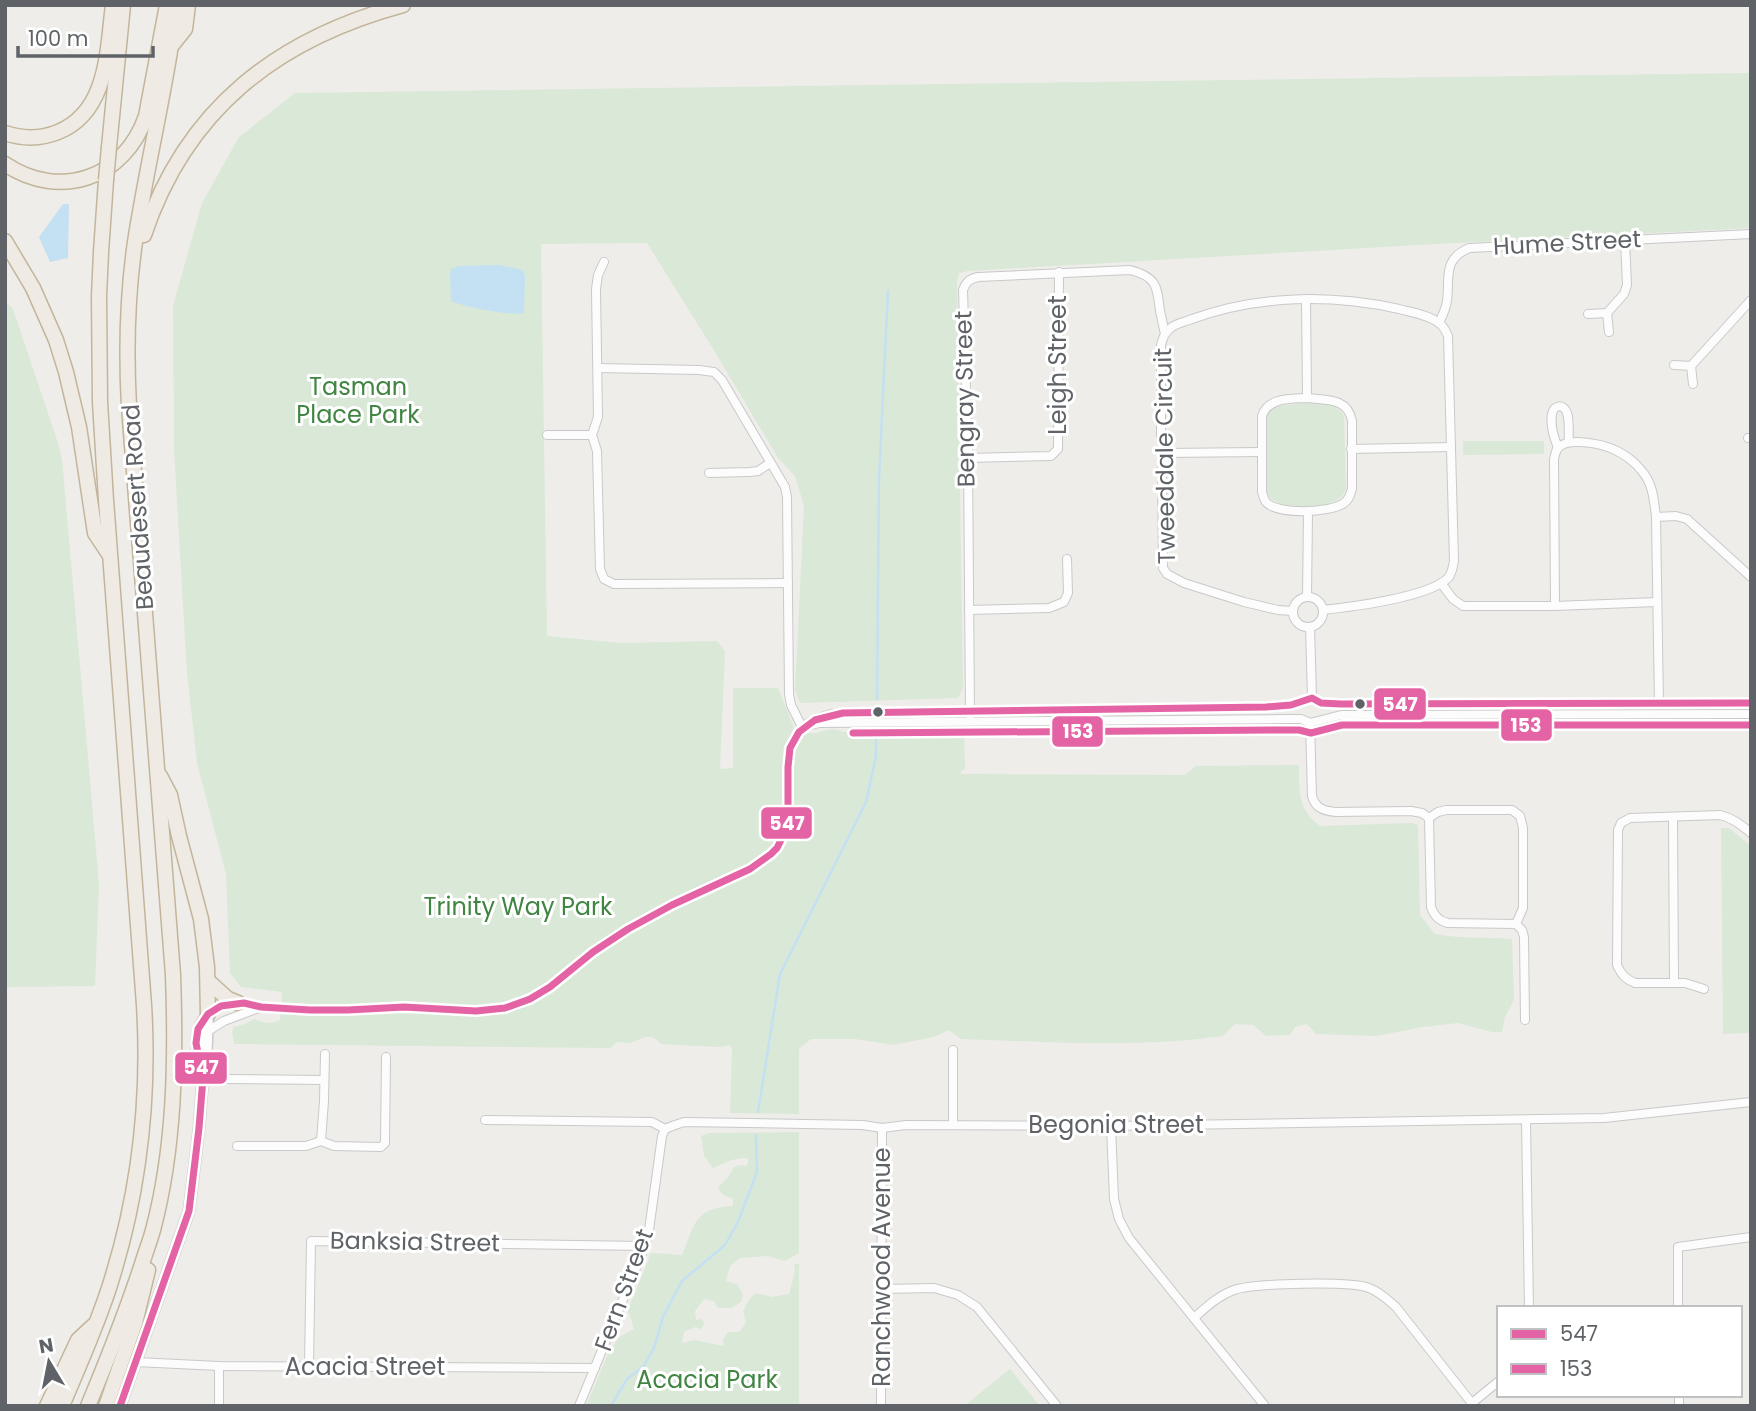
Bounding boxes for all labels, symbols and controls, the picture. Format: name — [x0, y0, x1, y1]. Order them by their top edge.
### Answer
scale bar — [18, 14, 152, 58]
text: 100 m — [28, 24, 88, 53]
street label: Hume Street — [1492, 222, 1642, 263]
street label: Leigh Street — [1041, 295, 1074, 435]
street label: Bengray Street — [946, 310, 983, 488]
street label: Tweeddale Circuit — [1146, 348, 1183, 564]
park label: Tasman Place Park — [296, 370, 420, 431]
street label: Beaudesert Road — [114, 403, 161, 611]
line badge: 547 — [1373, 687, 1427, 721]
text: 547 — [1382, 691, 1418, 718]
unlabelled marker — [1353, 697, 1367, 711]
unlabelled marker — [871, 705, 885, 719]
line badge: 153 — [1500, 708, 1553, 742]
text: 153 — [1511, 712, 1542, 739]
line badge: 153 — [1051, 715, 1104, 748]
text: 153 — [1063, 718, 1094, 745]
line badge: 547 — [760, 806, 813, 840]
text: 547 — [769, 810, 805, 837]
park label: Trinity Way Park — [424, 890, 613, 923]
line badge: 547 — [174, 1051, 228, 1085]
text: 547 — [183, 1054, 219, 1081]
street label: Begonia Street — [1028, 1108, 1204, 1141]
street label: Ranchwood Avenue — [865, 1147, 898, 1387]
street label: Banksia Street — [330, 1224, 500, 1259]
street label: Fern Street — [586, 1224, 661, 1356]
legend — [1497, 1306, 1742, 1397]
text: 547 — [1560, 1319, 1598, 1348]
north arrow — [14, 1327, 84, 1397]
text: N — [37, 1331, 56, 1360]
street label: Acacia Street — [285, 1350, 445, 1383]
text: 153 — [1560, 1354, 1592, 1383]
park label: Acacia Park — [636, 1363, 778, 1396]

